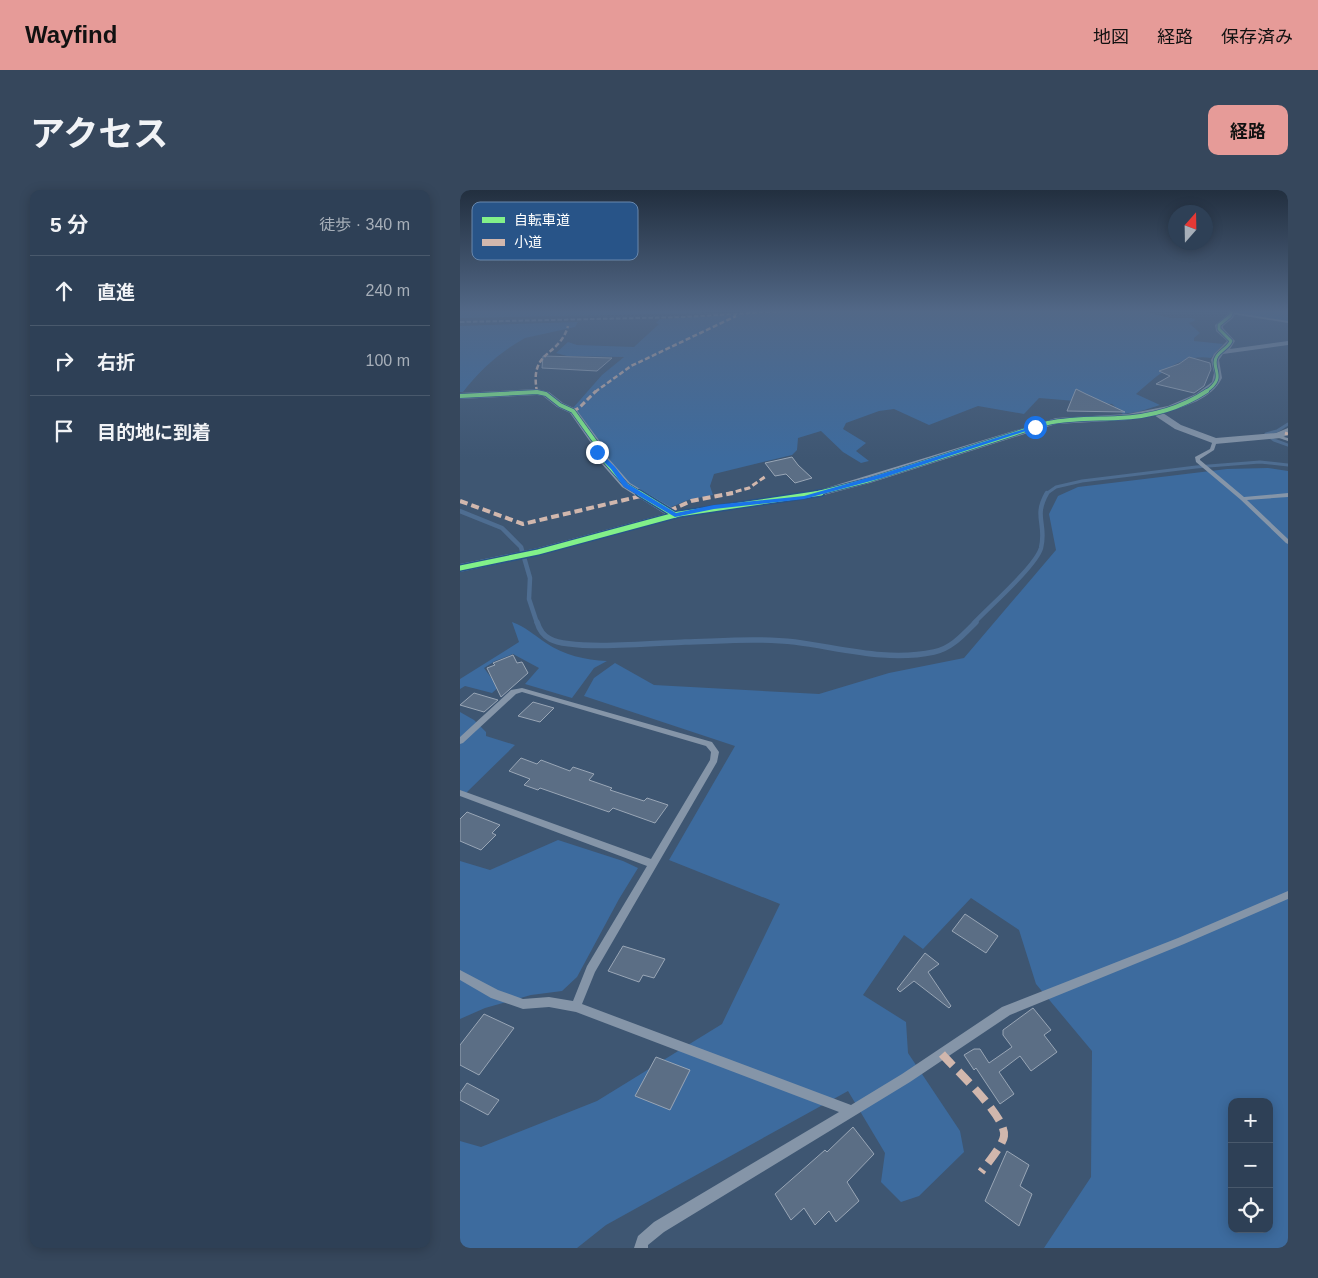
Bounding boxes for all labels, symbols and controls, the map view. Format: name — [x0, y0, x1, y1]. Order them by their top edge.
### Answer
text: Wayfind — [25, 21, 117, 48]
text: 地図 — [1093, 27, 1129, 47]
text: 経路 — [1157, 27, 1193, 47]
text: 保存済み — [1221, 27, 1293, 47]
button: 経路 — [1208, 105, 1288, 155]
text: アクセス — [30, 114, 168, 153]
legend — [472, 202, 638, 260]
north arrow — [1168, 205, 1213, 250]
text: 自転車道 — [514, 212, 570, 228]
text: 5 分 — [50, 213, 89, 236]
text: 徒歩 · 340 m — [319, 216, 410, 233]
text: 小道 — [514, 234, 542, 250]
icon: ahead — [50, 277, 78, 305]
text: 直進 — [97, 282, 135, 303]
text: 240 m — [366, 282, 410, 299]
icon: right — [50, 347, 78, 375]
text: 右折 — [97, 352, 135, 373]
text: 100 m — [366, 352, 410, 369]
route start — [1024, 416, 1047, 439]
icon: arrive — [50, 417, 78, 445]
text: 目的地に到着 — [97, 422, 211, 443]
route end — [586, 441, 609, 464]
map controls — [1228, 1098, 1273, 1233]
button: + — [1228, 1098, 1273, 1143]
button: − — [1228, 1143, 1273, 1188]
button: locate — [1228, 1188, 1273, 1233]

